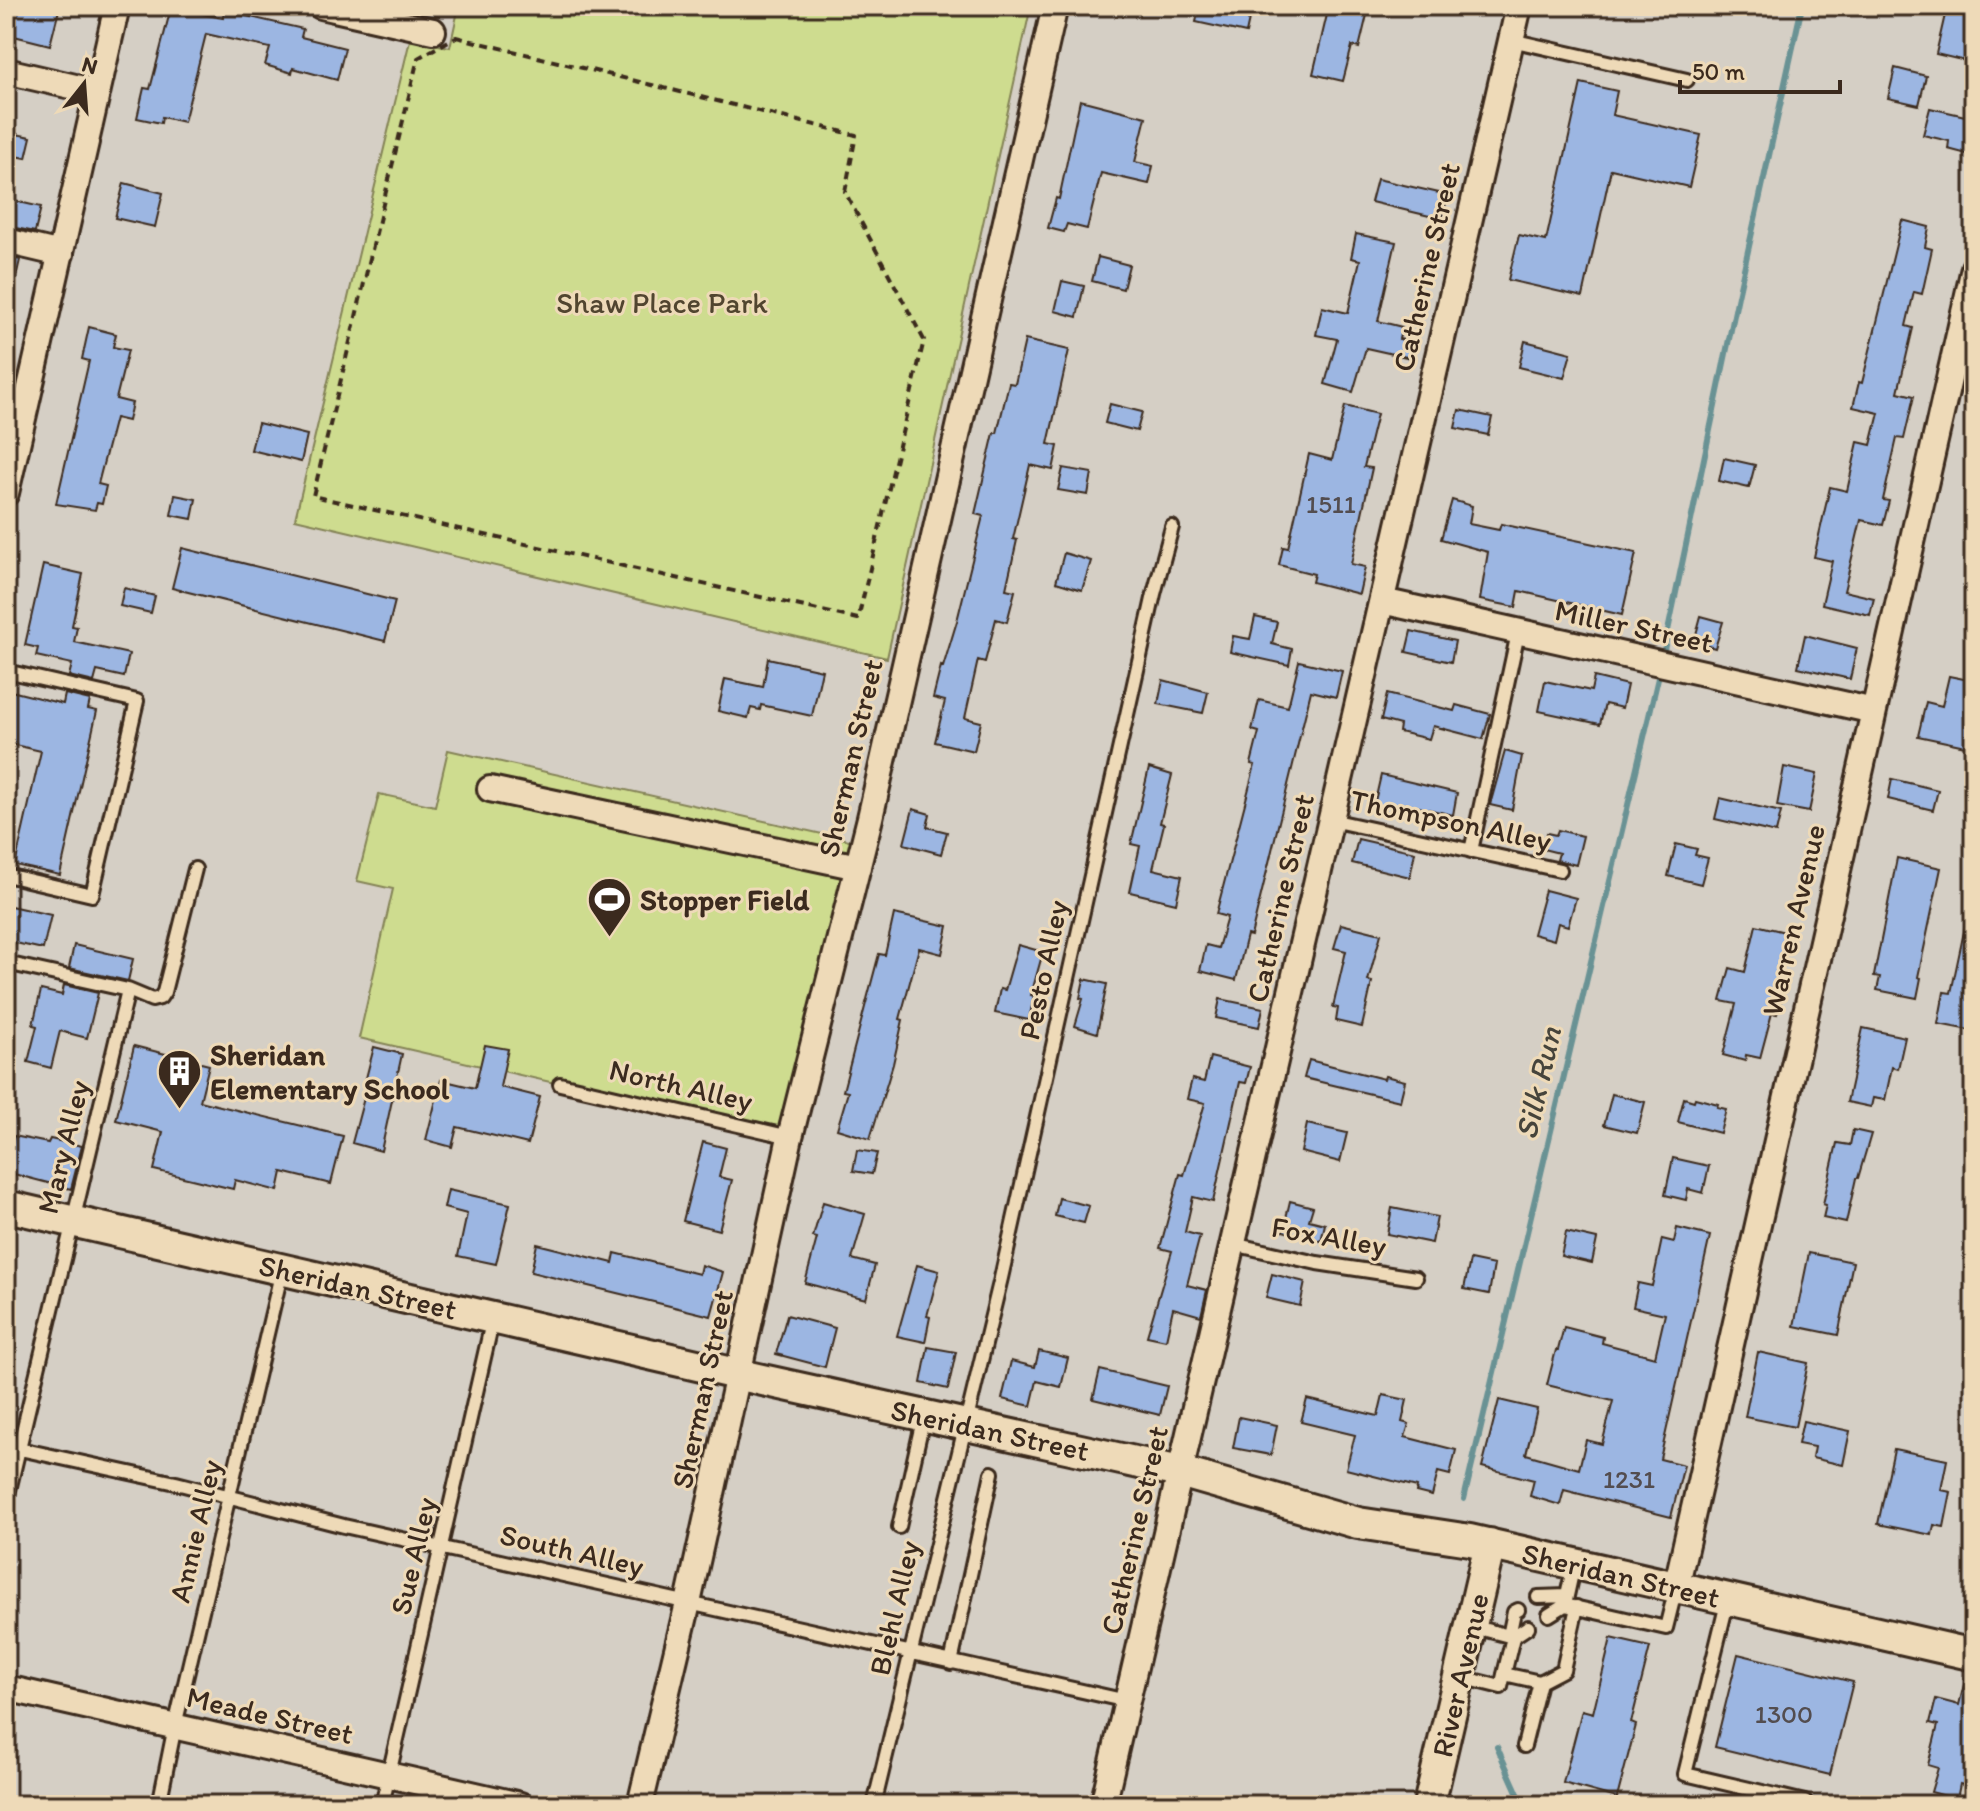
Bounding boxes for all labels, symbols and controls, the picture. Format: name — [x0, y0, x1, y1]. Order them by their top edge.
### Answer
north arrow — [44, 44, 124, 124]
scale bar — [1680, 44, 1840, 94]
text: N — [79, 50, 101, 80]
text: 50 m — [1692, 57, 1745, 86]
street label: Catherine Street — [1384, 159, 1468, 375]
park label: Shaw Place Park — [556, 284, 768, 321]
house number: 1511 — [1306, 488, 1356, 520]
street label: Miller Street — [1552, 591, 1716, 661]
street label: Sherman Street — [809, 655, 891, 861]
street label: Thompson Alley — [1347, 781, 1555, 859]
street label: Catherine Street — [1238, 790, 1322, 1006]
street label: Warren Avenue — [1753, 821, 1833, 1019]
sports icon: Stopper Field — [585, 875, 633, 938]
place label: Stopper Field — [640, 881, 810, 918]
street label: Pesto Alley — [1010, 897, 1076, 1043]
water label: Silk Run — [1507, 1022, 1570, 1143]
place label: Sheridan Elementary School — [210, 1036, 450, 1107]
building icon: Sheridan Elementary School — [155, 1047, 203, 1110]
street label: North Alley — [606, 1051, 756, 1119]
street label: Mary Alley — [29, 1076, 97, 1218]
street label: Fox Alley — [1269, 1208, 1389, 1264]
street label: Sheridan Street — [256, 1246, 460, 1328]
street label: Sherman Street — [663, 1286, 741, 1492]
street label: Sheridan Street — [887, 1391, 1093, 1469]
street label: Catherine Street — [1092, 1422, 1176, 1638]
street label: Annie Alley — [161, 1456, 229, 1606]
house number: 1231 — [1603, 1463, 1655, 1495]
street label: Sue Alley — [382, 1494, 444, 1618]
street label: South Alley — [496, 1515, 648, 1585]
street label: Sheridan Street — [1519, 1534, 1723, 1616]
street label: Blehl Alley — [861, 1537, 927, 1679]
street label: River Avenue — [1423, 1589, 1497, 1761]
street label: Meade Street — [183, 1678, 357, 1752]
house number: 1300 — [1755, 1698, 1813, 1730]

